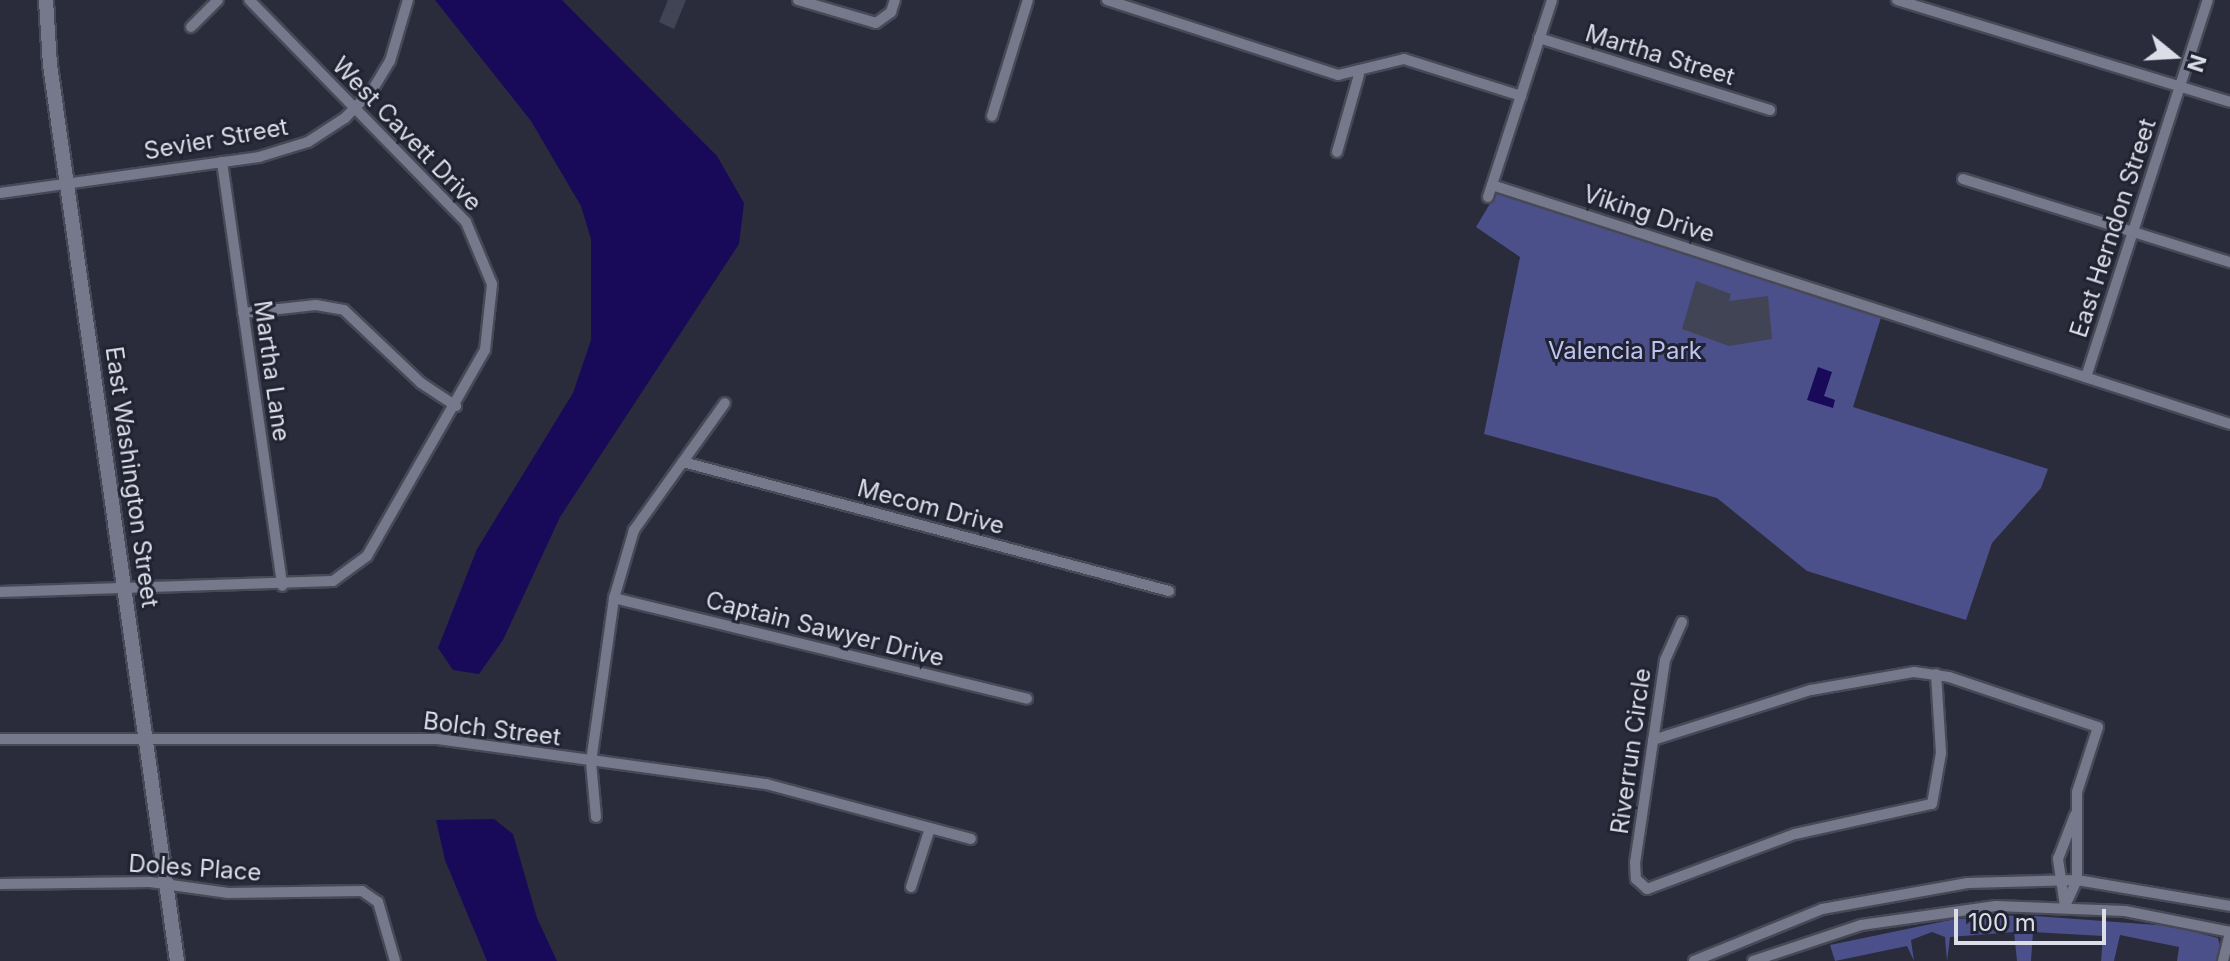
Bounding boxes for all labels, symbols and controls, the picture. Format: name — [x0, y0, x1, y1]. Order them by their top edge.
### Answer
north arrow — [2134, 16, 2214, 96]
street label: Martha Street — [1582, 19, 1738, 91]
street label: West Cavett Drive — [326, 51, 488, 217]
text: N — [2182, 51, 2212, 75]
street label: Sevier Street — [142, 112, 290, 166]
street label: East Herndon Street — [2064, 115, 2162, 341]
street label: Viking Drive — [1580, 179, 1718, 249]
street label: Martha Lane — [248, 299, 296, 443]
park label: Valencia Park — [1548, 337, 1702, 365]
street label: East Washington Street — [99, 345, 165, 609]
street label: Mecom Drive — [854, 474, 1008, 540]
street label: Captain Sawyer Drive — [703, 585, 947, 673]
street label: Riverrun Circle — [1605, 666, 1657, 836]
street label: Bolch Street — [422, 706, 562, 752]
street label: Doles Place — [128, 849, 262, 887]
scale bar — [1958, 893, 2110, 943]
text: 100 m — [1968, 908, 2036, 937]

